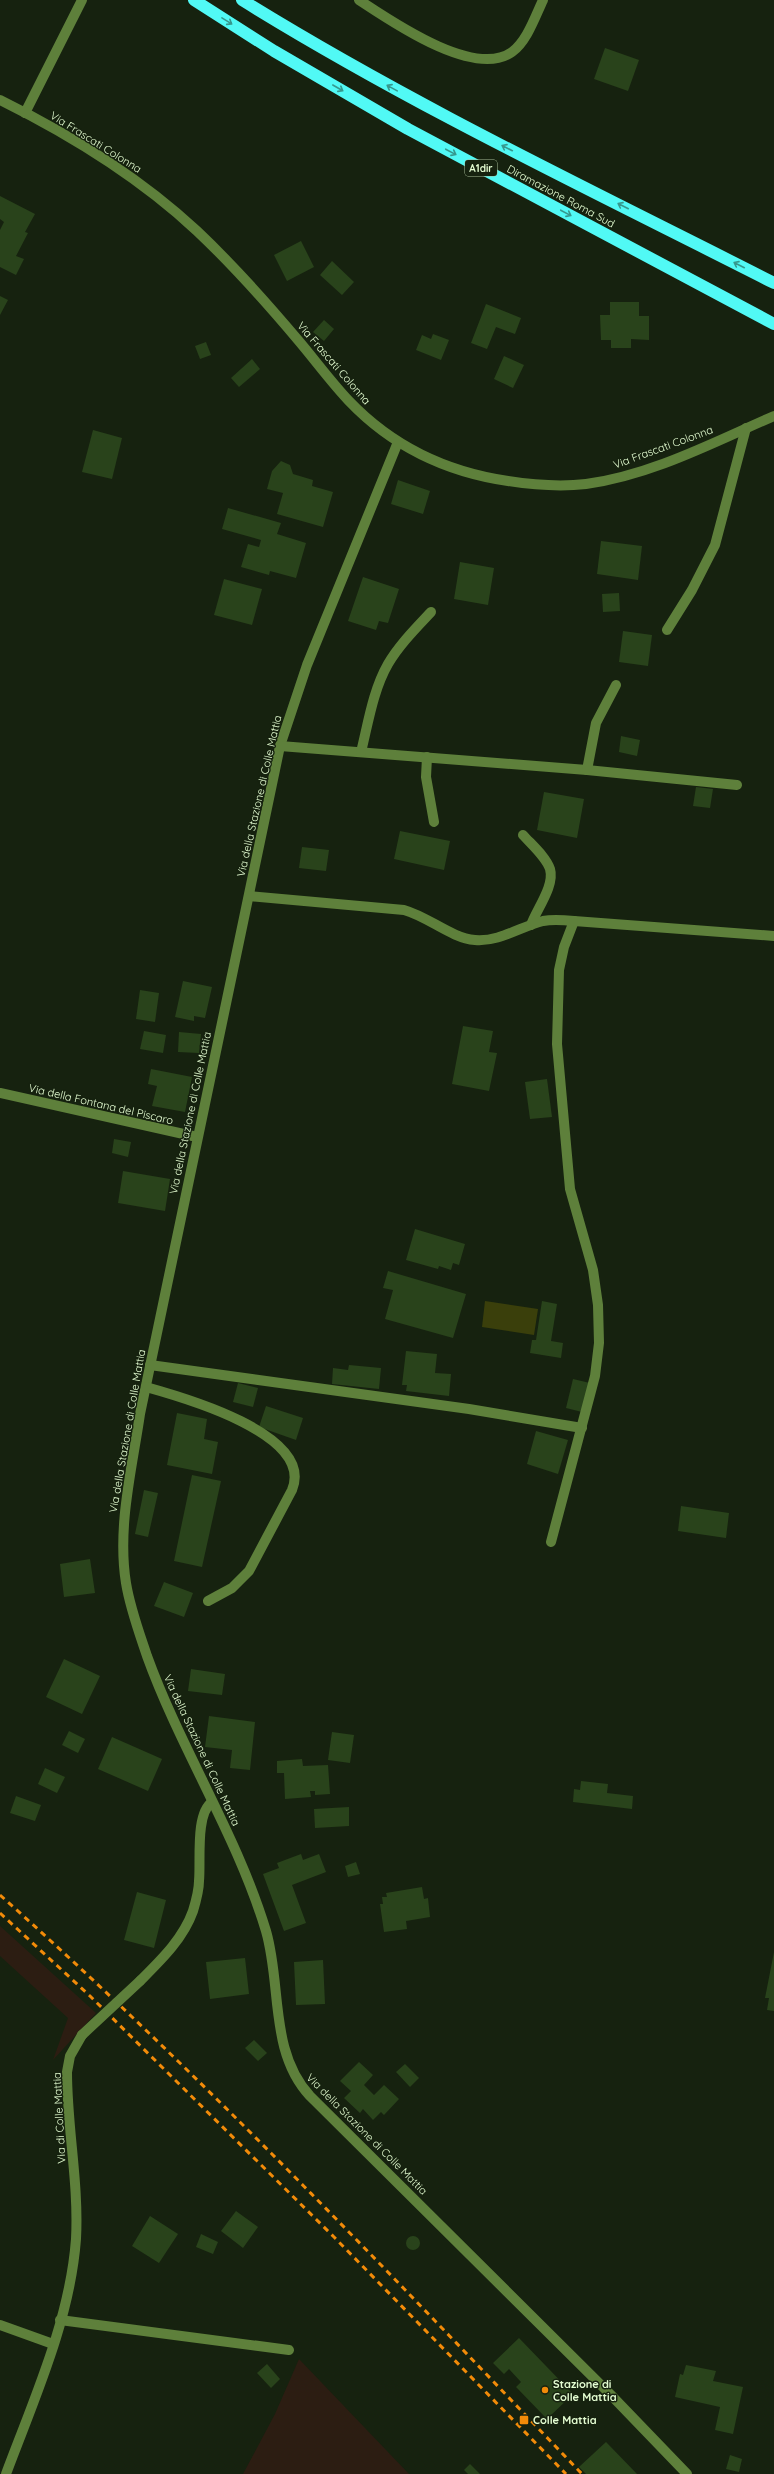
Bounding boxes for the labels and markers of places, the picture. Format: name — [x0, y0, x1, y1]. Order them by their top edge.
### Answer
place label: Stazione di Colle Mattia — [553, 2377, 617, 2404]
marker: Stazione di Colle Mattia — [540, 2385, 550, 2395]
place label: Colle Mattia — [533, 2413, 597, 2427]
marker: Colle Mattia — [518, 2414, 530, 2426]

